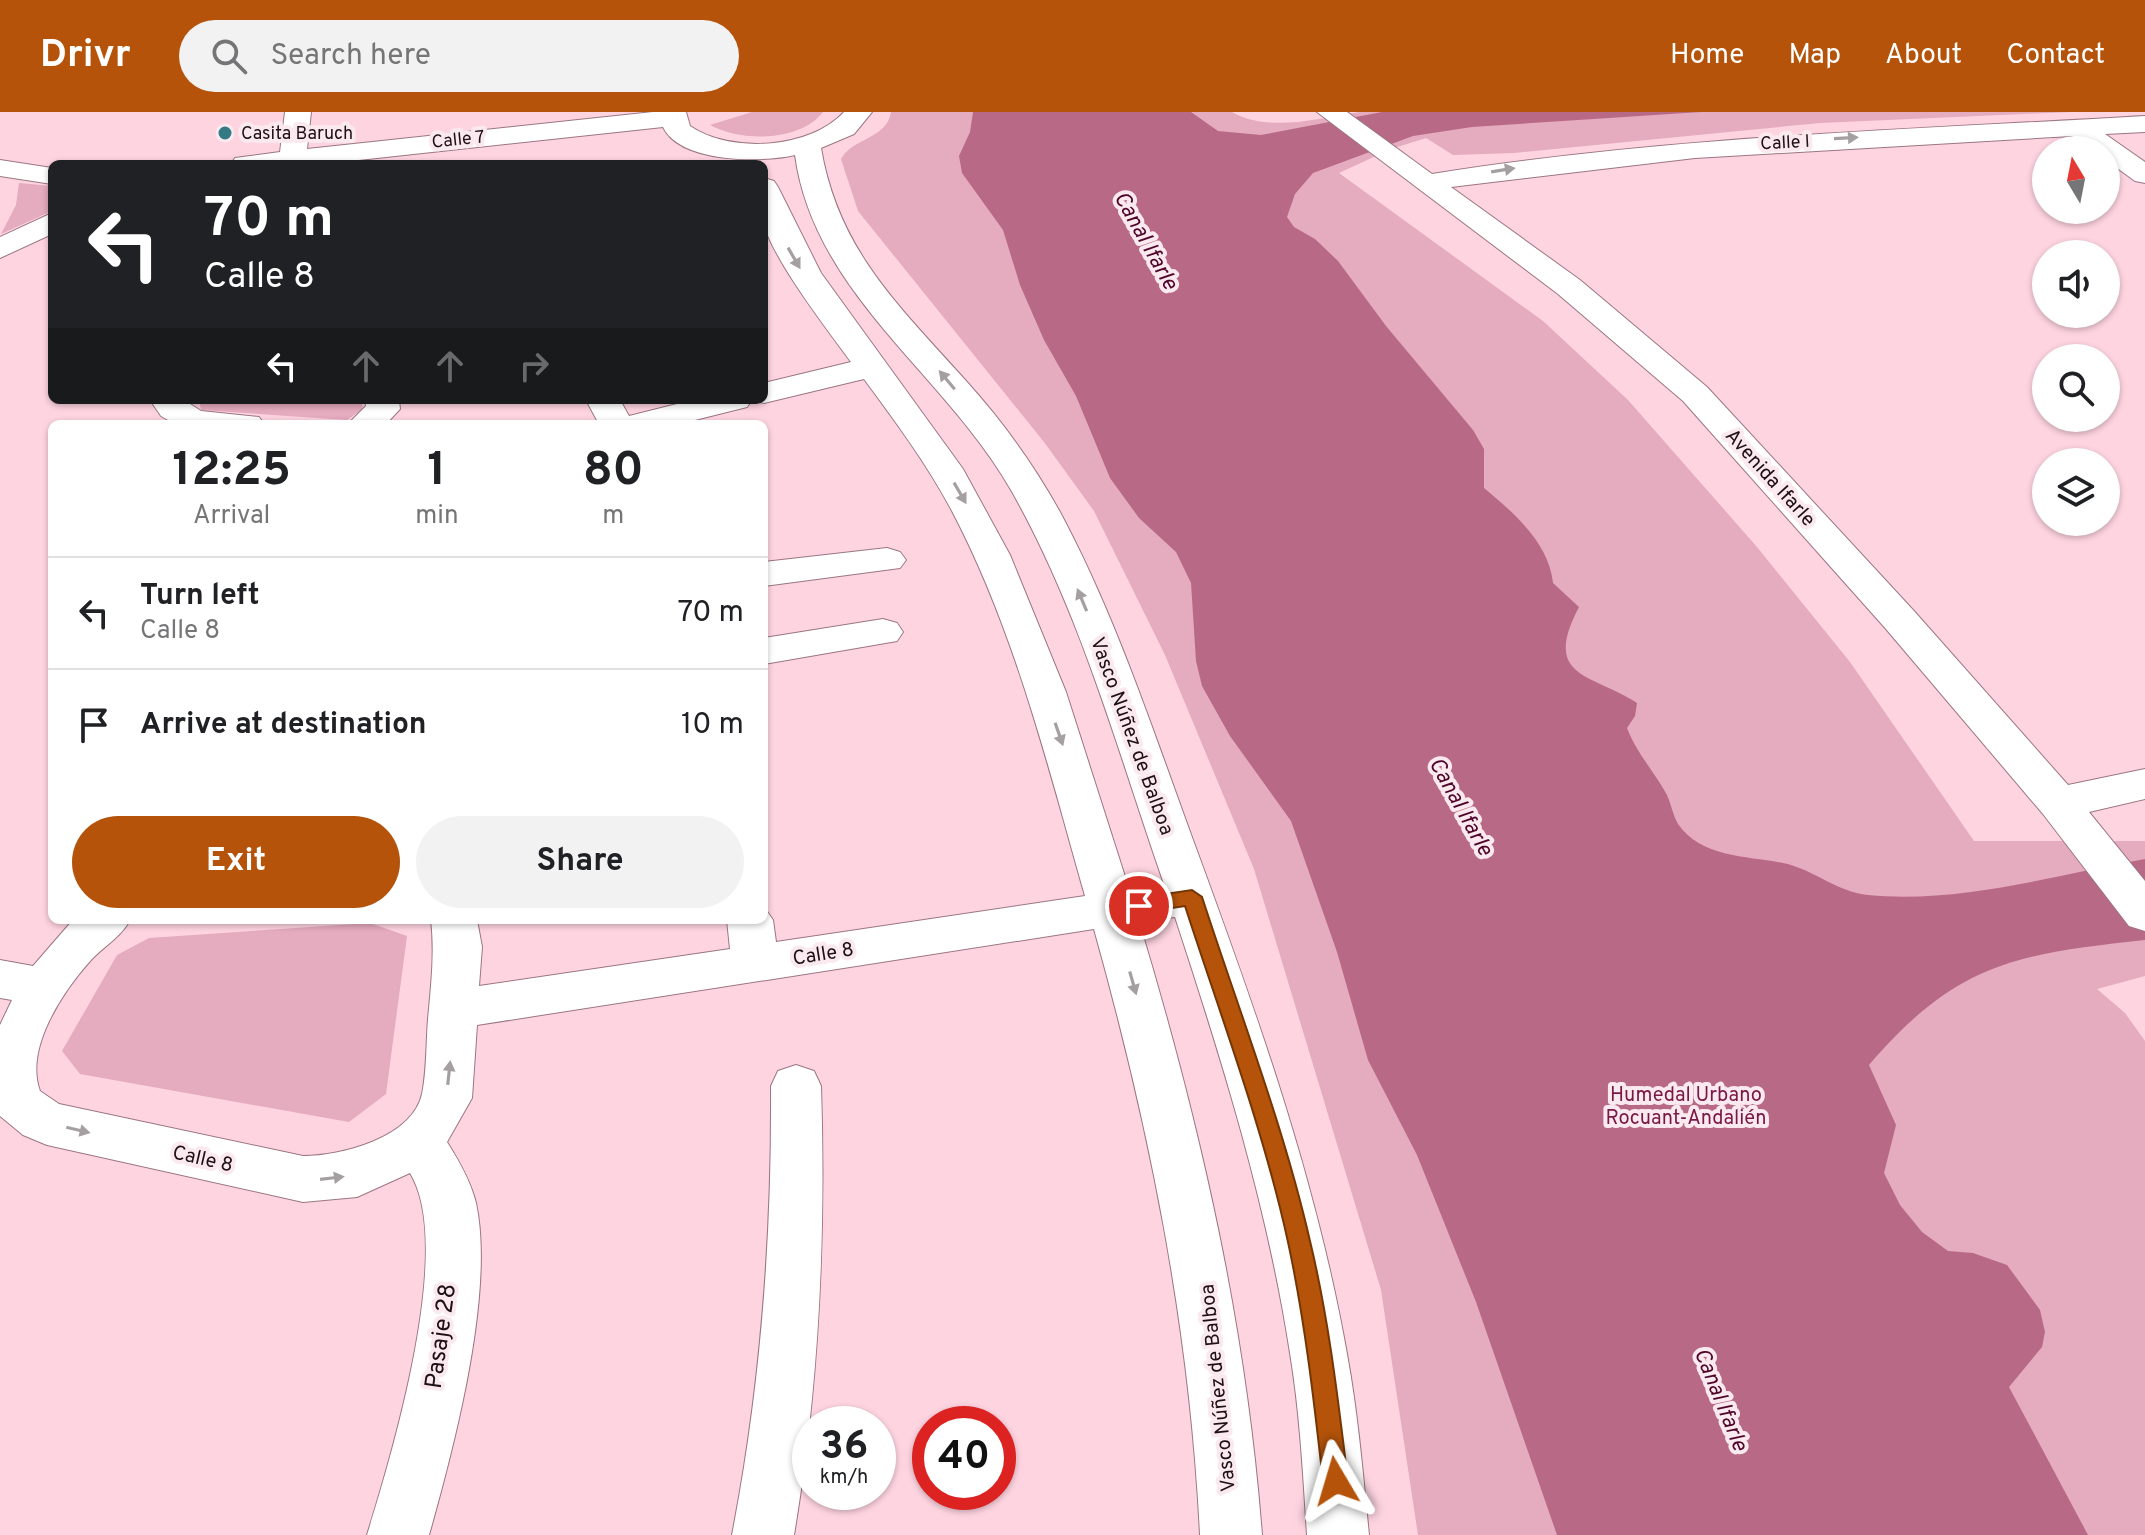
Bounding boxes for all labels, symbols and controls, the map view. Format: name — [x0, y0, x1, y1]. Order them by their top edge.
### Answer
search box — [179, 20, 739, 92]
text: Drivr — [40, 32, 131, 81]
icon: search — [207, 34, 251, 78]
text: Search here — [271, 38, 431, 75]
text: Home — [1670, 38, 1744, 74]
text: Map — [1788, 38, 1841, 74]
text: About — [1885, 38, 1962, 74]
text: Contact — [2006, 38, 2105, 74]
place label: Casita Baruch — [241, 123, 353, 146]
marker: Casita Baruch — [216, 124, 234, 142]
street label: Calle 7 — [431, 126, 486, 155]
street label: Calle I — [1760, 131, 1810, 156]
one-way arrow — [1834, 131, 1859, 144]
north arrow — [2032, 136, 2120, 224]
map controls — [2032, 136, 2120, 536]
one-way arrow — [1491, 163, 1516, 175]
text: 70 m — [204, 186, 334, 256]
water label: Canal Ifarle — [1107, 187, 1183, 296]
icon: left — [72, 192, 176, 296]
button: sound — [2032, 240, 2120, 328]
one-way arrow — [787, 247, 801, 269]
text: Calle 8 — [204, 255, 315, 301]
icon: left — [260, 344, 304, 388]
icon: ahead — [344, 344, 388, 388]
icon: ahead — [428, 344, 472, 388]
icon: right — [512, 344, 556, 388]
button: search — [2032, 344, 2120, 432]
one-way arrow — [939, 370, 956, 390]
street label: Avenida Ifarle — [1719, 424, 1820, 533]
text: 12:25 — [172, 442, 291, 502]
text: 1 — [427, 442, 447, 502]
text: 80 — [583, 442, 644, 502]
button: layers — [2032, 448, 2120, 536]
one-way arrow — [953, 482, 967, 505]
text: Arrival — [193, 500, 270, 533]
text: min — [415, 500, 459, 533]
text: m — [602, 500, 624, 533]
text: Turn left — [140, 578, 260, 615]
one-way arrow — [1075, 588, 1089, 612]
icon: left — [72, 591, 116, 635]
text: 70 m — [678, 595, 744, 632]
text: Calle 8 — [140, 615, 220, 648]
street label: Vasco Núñez de Balboa — [1083, 634, 1179, 839]
icon: arrive — [72, 703, 116, 747]
text: Arrive at destination — [140, 707, 426, 744]
text: 10 m — [681, 707, 744, 744]
one-way arrow — [1053, 722, 1065, 746]
water label: Canal Ifarle — [1422, 753, 1498, 862]
button: Exit — [72, 816, 400, 908]
button: Share — [416, 816, 744, 908]
pin — [1105, 872, 1173, 940]
icon: arrive — [1117, 884, 1161, 928]
street label: Calle 8 — [791, 937, 856, 973]
one-way arrow — [1127, 971, 1140, 995]
one-way arrow — [443, 1060, 456, 1085]
park label: Humedal Urbano Rocuant-Andalién — [1606, 1083, 1766, 1132]
one-way arrow — [66, 1124, 91, 1137]
street label: Calle 8 — [170, 1140, 235, 1180]
one-way arrow — [320, 1171, 345, 1184]
street label: Pasaje 28 — [420, 1282, 464, 1391]
street label: Vasco Núñez de Balboa — [1195, 1283, 1243, 1493]
water label: Canal Ifarle — [1687, 1345, 1753, 1456]
speed limit sign: 40 — [912, 1406, 1016, 1510]
text: 36 — [820, 1423, 868, 1473]
position arrow — [1294, 1439, 1378, 1523]
text: km/h — [820, 1465, 868, 1491]

